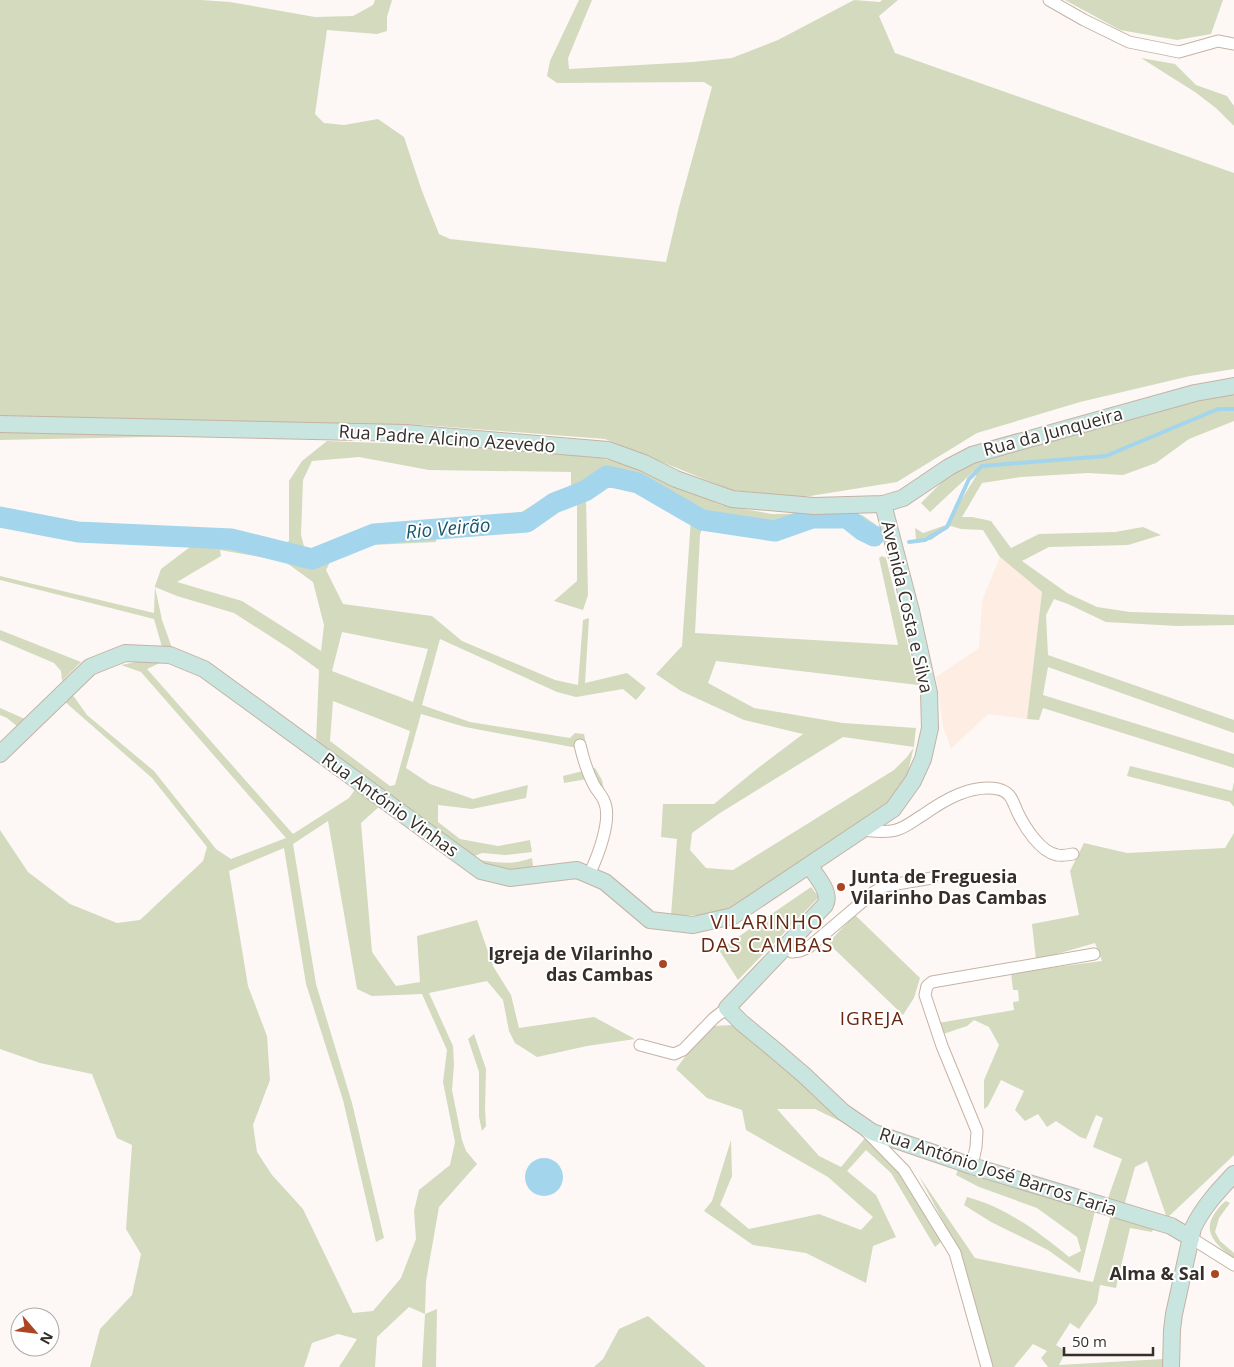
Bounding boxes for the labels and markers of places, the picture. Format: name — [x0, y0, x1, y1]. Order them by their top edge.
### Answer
place label: Junta de Freguesia Vilarinho Das Cambas — [849, 864, 1047, 909]
marker: Junta de Freguesia Vilarinho Das Cambas — [835, 881, 847, 893]
place label: Igreja de Vilarinho das Cambas — [488, 941, 653, 986]
marker: Igreja de Vilarinho das Cambas — [657, 958, 669, 970]
place label: Alma & Sal — [1109, 1261, 1205, 1285]
marker: Alma & Sal — [1209, 1268, 1221, 1280]

